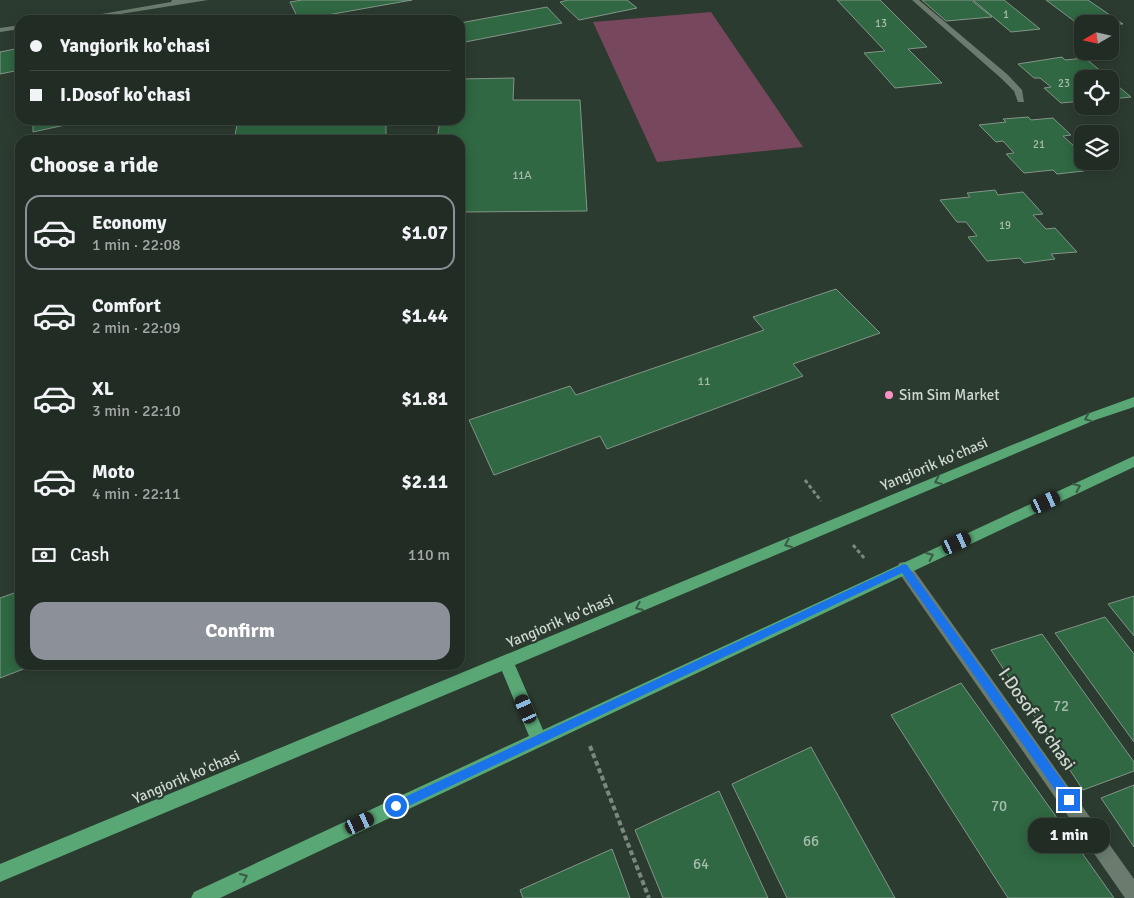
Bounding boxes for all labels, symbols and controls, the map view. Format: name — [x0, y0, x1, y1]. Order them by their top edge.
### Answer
house number: 1 — [1003, 8, 1009, 21]
north arrow — [1074, 15, 1119, 60]
map controls — [1074, 15, 1119, 170]
house number: 13 — [875, 17, 887, 30]
text: Yangiorik ko'chasi — [60, 34, 210, 58]
button: locate — [1074, 70, 1119, 115]
house number: 23 — [1058, 77, 1070, 90]
text: I.Dosof ko'chasi — [60, 83, 191, 107]
button: layers — [1074, 125, 1119, 170]
house number: 21 — [1033, 138, 1045, 151]
text: Choose a ride — [30, 151, 158, 178]
house number: 11А — [512, 169, 532, 182]
icon: car — [32, 210, 77, 255]
text: Economy — [92, 211, 166, 235]
house number: 19 — [999, 219, 1011, 232]
text: $1.07 — [402, 221, 448, 245]
text: 1 min · 22:08 — [92, 235, 181, 255]
icon: car — [32, 293, 77, 338]
text: Comfort — [92, 294, 161, 318]
text: $1.44 — [402, 304, 448, 328]
text: 2 min · 22:09 — [92, 318, 181, 338]
house number: 11 — [698, 374, 710, 389]
icon: car — [32, 376, 77, 421]
text: XL — [92, 377, 114, 401]
place label: Sim Sim Market — [899, 386, 1000, 404]
text: $1.81 — [402, 387, 448, 411]
marker: Sim Sim Market — [883, 389, 895, 401]
text: 3 min · 22:10 — [92, 401, 181, 421]
one-way arrow — [1084, 412, 1093, 423]
street label: Yangiorik ko'chasi — [878, 433, 990, 495]
icon: car — [32, 459, 77, 504]
text: Moto — [92, 460, 135, 484]
text: $2.11 — [402, 470, 448, 494]
one-way arrow — [934, 475, 943, 486]
one-way arrow — [1072, 483, 1081, 493]
text: 4 min · 22:11 — [92, 484, 181, 504]
car — [1029, 489, 1062, 515]
car — [940, 530, 973, 556]
one-way arrow — [785, 539, 793, 549]
icon: cash — [30, 541, 58, 569]
text: Cash — [70, 543, 110, 567]
text: 110 m — [408, 545, 450, 565]
one-way arrow — [924, 552, 933, 562]
street label: Yangiorik ko'chasi — [504, 590, 616, 652]
one-way arrow — [635, 601, 644, 612]
button: Confirm — [30, 602, 450, 660]
street label: I.Dosof ko'chasi — [994, 664, 1080, 774]
car — [513, 692, 538, 726]
house number: 72 — [1053, 697, 1069, 715]
street label: Yangiorik ko'chasi — [130, 746, 242, 808]
route end — [1058, 789, 1080, 811]
route start — [385, 795, 407, 817]
house number: 70 — [991, 797, 1007, 815]
car — [343, 810, 376, 836]
callout: 1 min — [1028, 818, 1110, 852]
text: 1 min — [1050, 825, 1088, 845]
house number: 66 — [803, 832, 819, 850]
house number: 64 — [693, 855, 709, 873]
one-way arrow — [239, 873, 248, 884]

